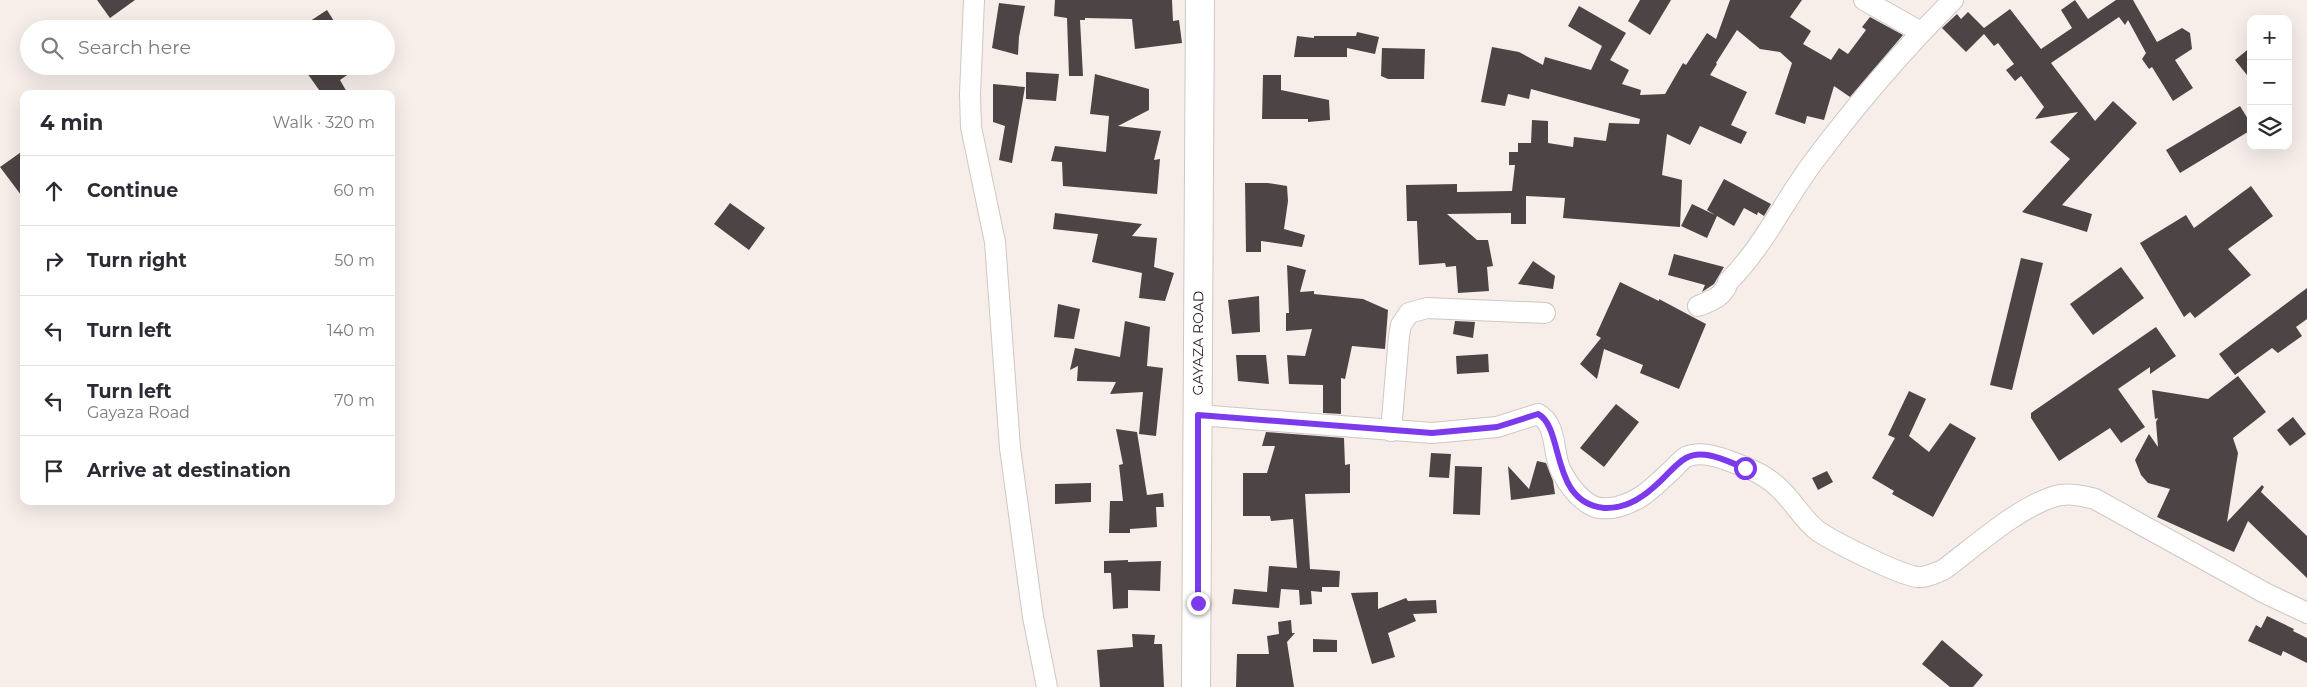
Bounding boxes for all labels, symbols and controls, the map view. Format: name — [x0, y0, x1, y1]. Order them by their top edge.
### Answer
map controls — [2247, 15, 2292, 150]
button: + — [2247, 15, 2292, 60]
search box — [20, 20, 395, 75]
icon: search — [38, 34, 66, 62]
text: Search here — [78, 36, 191, 59]
button: − — [2247, 60, 2292, 105]
button: layers — [2247, 105, 2292, 150]
text: 4 min — [40, 110, 103, 135]
text: Walk · 320 m — [273, 113, 375, 132]
icon: ahead — [40, 177, 68, 205]
text: Continue — [87, 179, 178, 202]
text: 60 m — [333, 181, 375, 200]
icon: right — [40, 247, 68, 275]
text: Turn right — [87, 249, 187, 272]
text: 50 m — [334, 251, 375, 270]
street label: GAYAZA ROAD — [1189, 291, 1207, 395]
icon: left — [40, 317, 68, 345]
text: Turn left — [87, 319, 172, 342]
text: 140 m — [327, 321, 375, 340]
text: Turn left — [87, 380, 172, 403]
icon: left — [40, 387, 68, 415]
text: 70 m — [334, 391, 375, 410]
text: Gayaza Road — [87, 403, 190, 422]
icon: arrive — [40, 457, 68, 485]
route start — [1734, 457, 1757, 480]
text: Arrive at destination — [87, 459, 291, 482]
route end — [1187, 592, 1210, 615]

